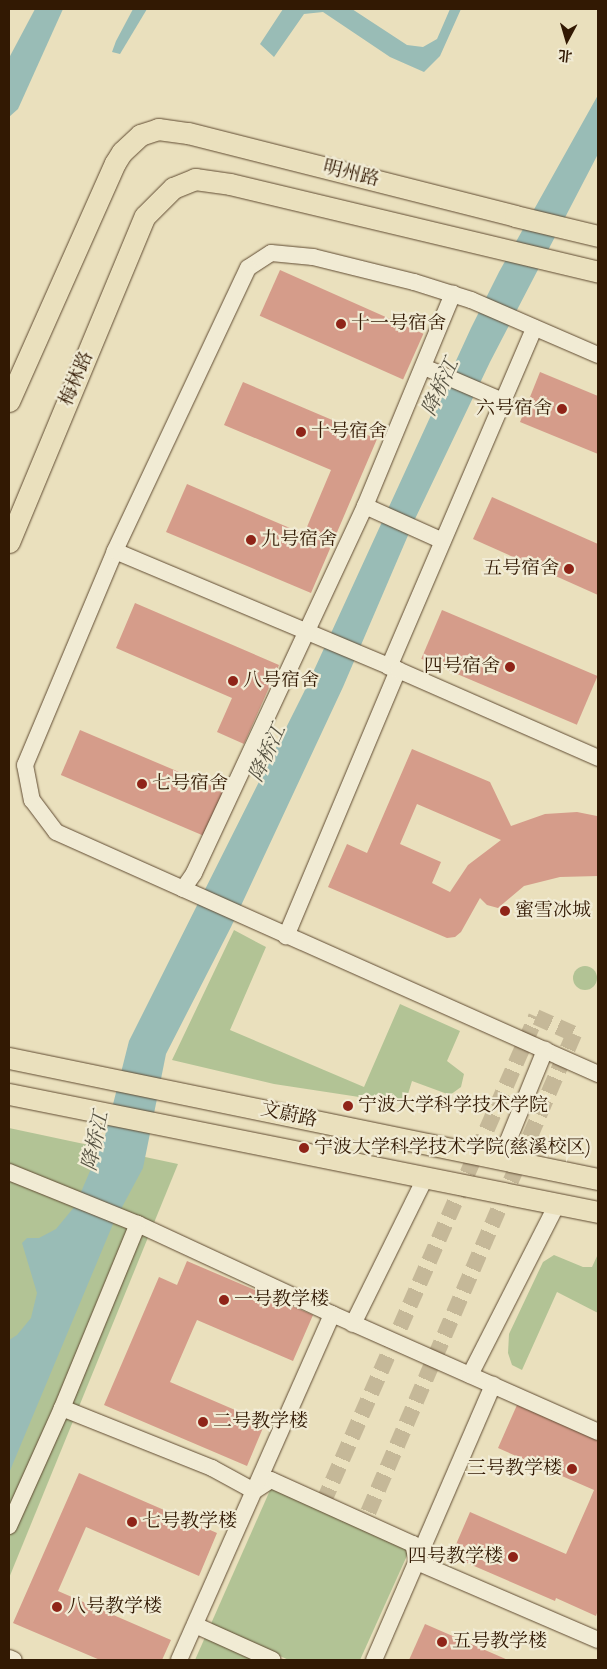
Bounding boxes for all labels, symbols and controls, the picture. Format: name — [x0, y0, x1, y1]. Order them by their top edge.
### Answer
north arrow — [542, 15, 592, 65]
text: 北 — [558, 46, 573, 65]
street label: 明州路 — [321, 156, 381, 192]
place label: 十一号宿舍 — [351, 313, 446, 335]
marker: 十一号宿舍 — [335, 318, 347, 330]
street label: 梅林路 — [55, 348, 99, 410]
water label: 降桥江 — [416, 355, 464, 419]
place label: 六号宿舍 — [476, 398, 552, 420]
marker: 六号宿舍 — [556, 403, 568, 415]
place label: 十号宿舍 — [311, 421, 387, 443]
marker: 十号宿舍 — [295, 426, 307, 438]
place label: 九号宿舍 — [261, 529, 337, 551]
marker: 九号宿舍 — [245, 534, 257, 546]
place label: 五号宿舍 — [483, 558, 559, 580]
marker: 五号宿舍 — [563, 563, 575, 575]
place label: 四号宿舍 — [424, 656, 500, 678]
marker: 四号宿舍 — [504, 661, 516, 673]
place label: 八号宿舍 — [243, 670, 319, 692]
marker: 八号宿舍 — [227, 675, 239, 687]
water label: 降桥江 — [243, 721, 291, 785]
place label: 七号宿舍 — [152, 773, 228, 795]
marker: 七号宿舍 — [136, 778, 148, 790]
place label: 蜜雪冰城 — [515, 900, 591, 922]
marker: 蜜雪冰城 — [499, 905, 511, 917]
place label: 宁波大学科学技术学院 — [358, 1095, 548, 1117]
street label: 文蔚路 — [259, 1098, 319, 1132]
marker: 宁波大学科学技术学院 — [342, 1100, 354, 1112]
water label: 降桥江 — [77, 1109, 113, 1173]
place label: 宁波大学科学技术学院(慈溪校区) — [314, 1137, 590, 1159]
marker: 宁波大学科学技术学院(慈溪校区) — [298, 1142, 310, 1154]
place label: 一号教学楼 — [234, 1289, 329, 1311]
marker: 一号教学楼 — [218, 1294, 230, 1306]
place label: 二号教学楼 — [213, 1411, 308, 1433]
marker: 二号教学楼 — [197, 1416, 209, 1428]
place label: 三号教学楼 — [467, 1458, 562, 1480]
marker: 三号教学楼 — [566, 1463, 578, 1475]
place label: 七号教学楼 — [142, 1511, 237, 1533]
marker: 七号教学楼 — [126, 1516, 138, 1528]
place label: 四号教学楼 — [408, 1546, 503, 1568]
marker: 四号教学楼 — [507, 1551, 519, 1563]
place label: 八号教学楼 — [67, 1596, 162, 1618]
marker: 八号教学楼 — [51, 1601, 63, 1613]
place label: 五号教学楼 — [452, 1631, 547, 1653]
marker: 五号教学楼 — [436, 1636, 448, 1648]

